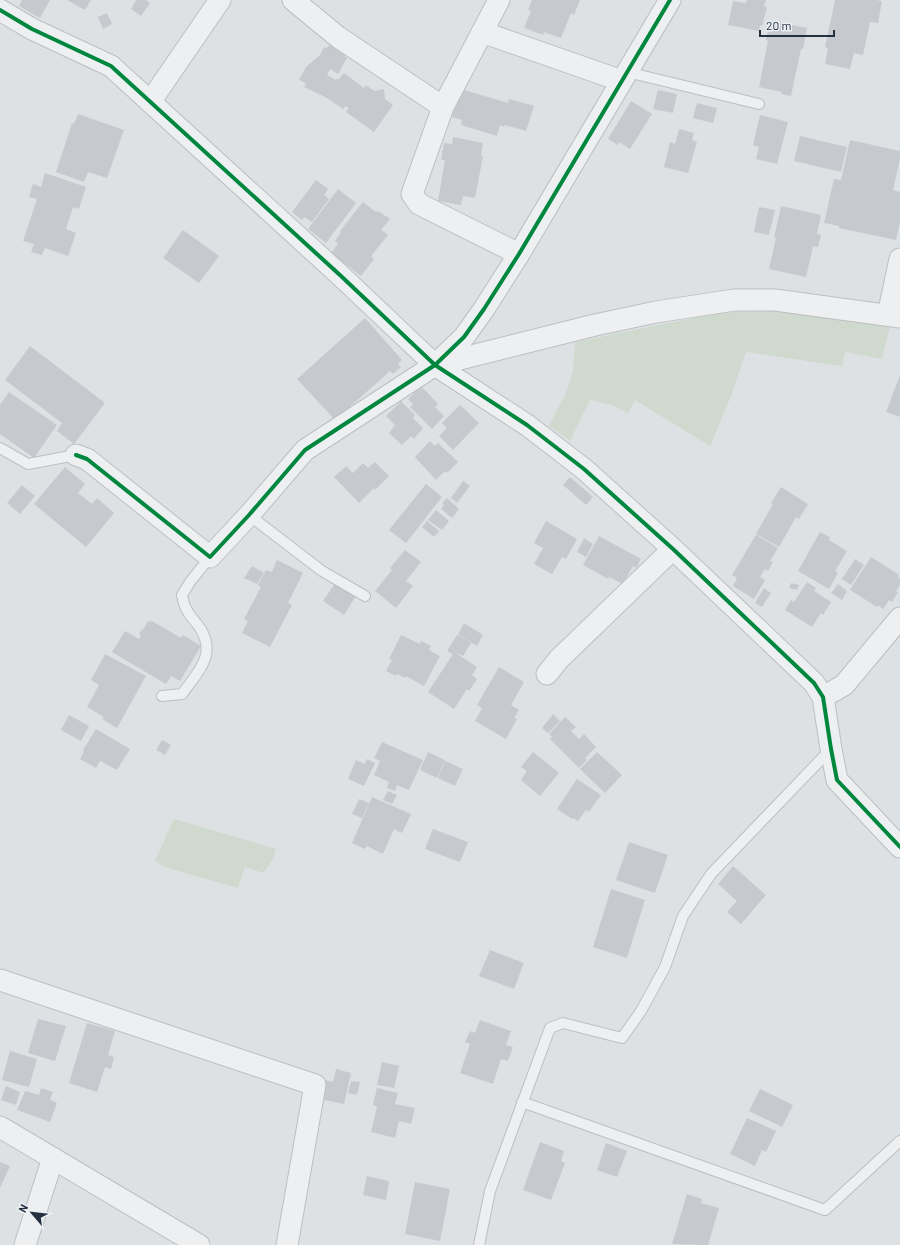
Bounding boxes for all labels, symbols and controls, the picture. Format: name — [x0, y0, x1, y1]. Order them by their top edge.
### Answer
scale bar — [760, 12, 834, 38]
text: 20 m — [766, 18, 792, 32]
north arrow — [12, 1193, 52, 1233]
text: N — [15, 1202, 30, 1214]

